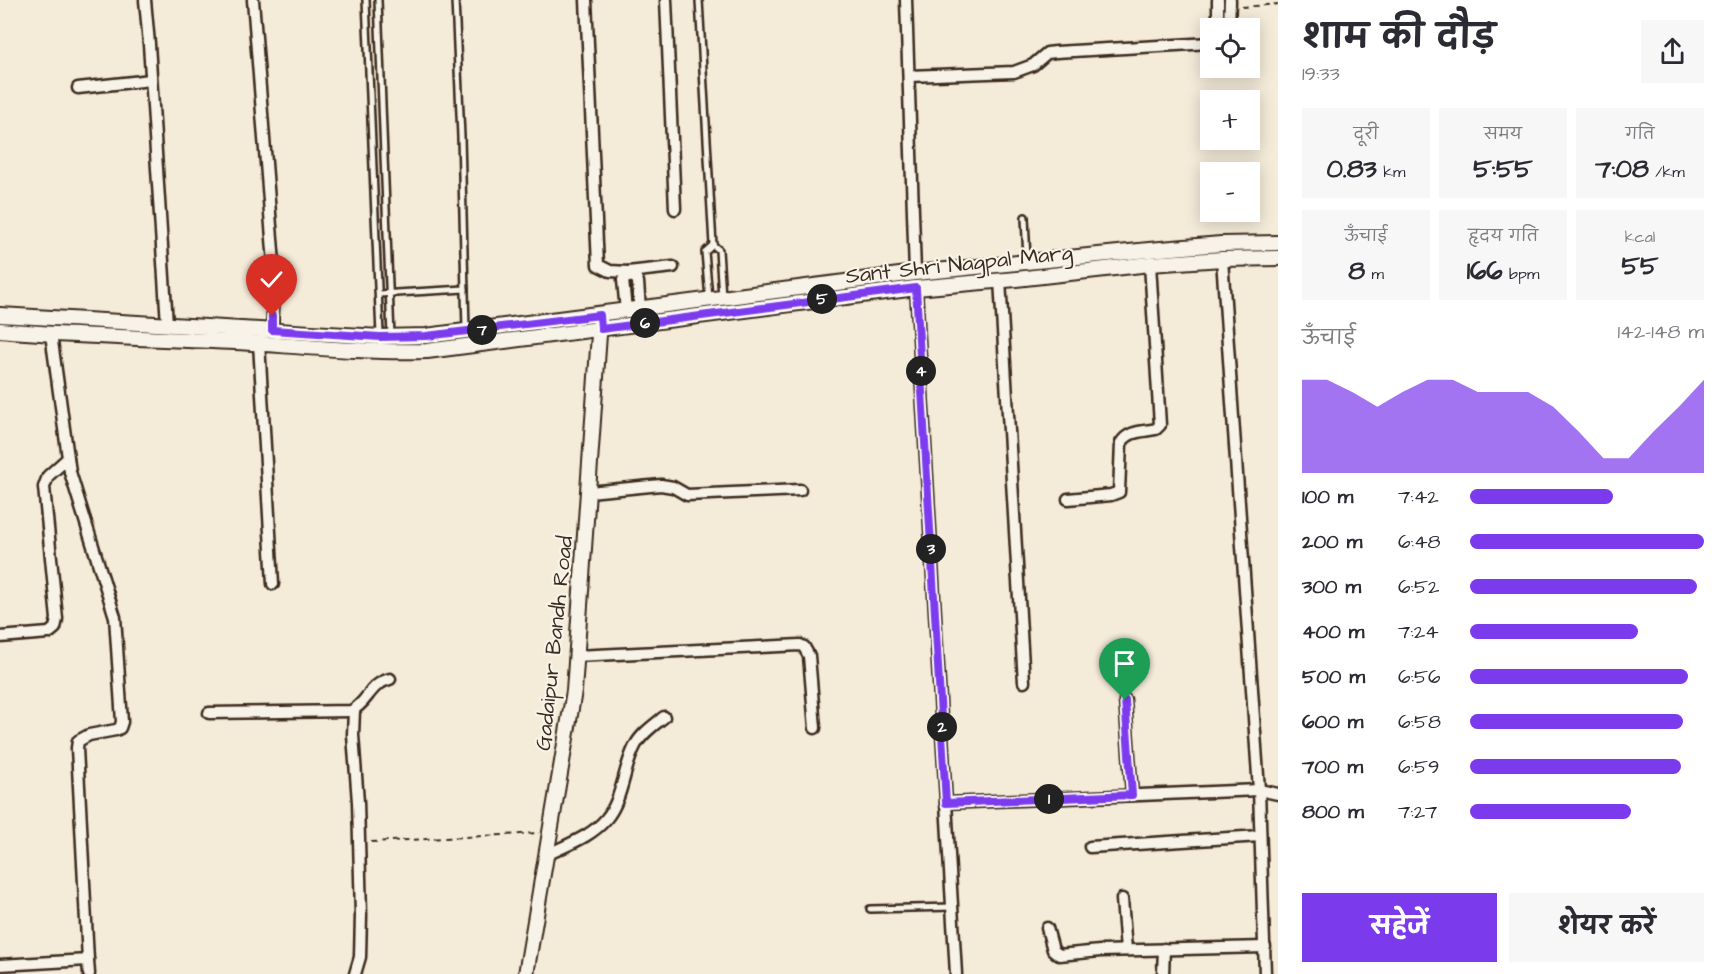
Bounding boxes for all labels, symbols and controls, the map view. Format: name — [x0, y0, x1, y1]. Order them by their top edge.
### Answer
text: शाम की दौड़ — [1302, 14, 1496, 60]
map controls — [1200, 18, 1260, 222]
button: locate — [1200, 18, 1260, 78]
button: share — [1641, 20, 1704, 83]
text: 19:33 — [1302, 60, 1340, 88]
button: + — [1200, 90, 1260, 150]
text: दूरी — [1353, 123, 1379, 145]
text: समय — [1484, 123, 1522, 145]
text: गति — [1625, 123, 1655, 145]
text: 0.83 — [1327, 151, 1377, 187]
text: 5:55 — [1473, 151, 1533, 187]
text: 7:08 — [1595, 151, 1649, 187]
text: km — [1377, 161, 1405, 183]
text: /km — [1649, 161, 1685, 183]
button: − — [1200, 162, 1260, 222]
text: ऊँचाई — [1345, 225, 1387, 247]
text: हृदय गति — [1468, 225, 1538, 247]
text: kcal — [1625, 226, 1655, 248]
street label: Sant Shri Nagpal Marg — [844, 237, 1074, 293]
text: 55 — [1622, 248, 1658, 284]
text: 8 — [1348, 253, 1365, 289]
text: 166 — [1467, 253, 1503, 289]
pin — [246, 254, 297, 316]
icon: check — [255, 263, 288, 296]
text: m — [1365, 263, 1384, 285]
text: bpm — [1503, 263, 1539, 285]
pin: 5 — [807, 284, 837, 314]
text: 5 — [816, 288, 828, 310]
pin: 6 — [630, 308, 660, 338]
text: 6 — [640, 312, 650, 334]
pin: 7 — [467, 315, 497, 345]
text: 142–148 m — [1617, 318, 1704, 346]
text: 7 — [477, 319, 487, 341]
text: ऊँचाई — [1302, 324, 1356, 352]
pin: 4 — [906, 356, 936, 386]
text: 4 — [916, 360, 926, 382]
text: 100 m — [1302, 483, 1353, 511]
text: 7:42 — [1398, 483, 1439, 511]
text: 200 m — [1302, 528, 1362, 556]
text: 6:48 — [1398, 528, 1440, 556]
street label: Gadaipur Bandh Road — [528, 534, 581, 752]
pin: 3 — [916, 534, 946, 564]
text: 3 — [927, 538, 935, 560]
text: 300 m — [1302, 573, 1361, 601]
text: 6:52 — [1398, 573, 1439, 601]
text: 400 m — [1302, 618, 1364, 646]
text: 7:24 — [1398, 618, 1439, 646]
pin — [1099, 638, 1150, 700]
icon: arrive — [1108, 647, 1141, 680]
text: 500 m — [1302, 663, 1365, 691]
text: 6:56 — [1398, 663, 1441, 691]
text: 600 m — [1302, 708, 1363, 736]
text: 6:58 — [1398, 708, 1441, 736]
pin: 2 — [927, 712, 957, 742]
text: 2 — [937, 716, 947, 738]
text: 700 m — [1302, 753, 1363, 781]
text: 6:59 — [1398, 753, 1439, 781]
pin: 1 — [1034, 784, 1064, 814]
text: 1 — [1048, 788, 1050, 810]
text: 800 m — [1302, 798, 1364, 826]
text: 7:27 — [1398, 798, 1437, 826]
button: सहेजें — [1302, 893, 1497, 962]
button: शेयर करें — [1509, 893, 1704, 962]

